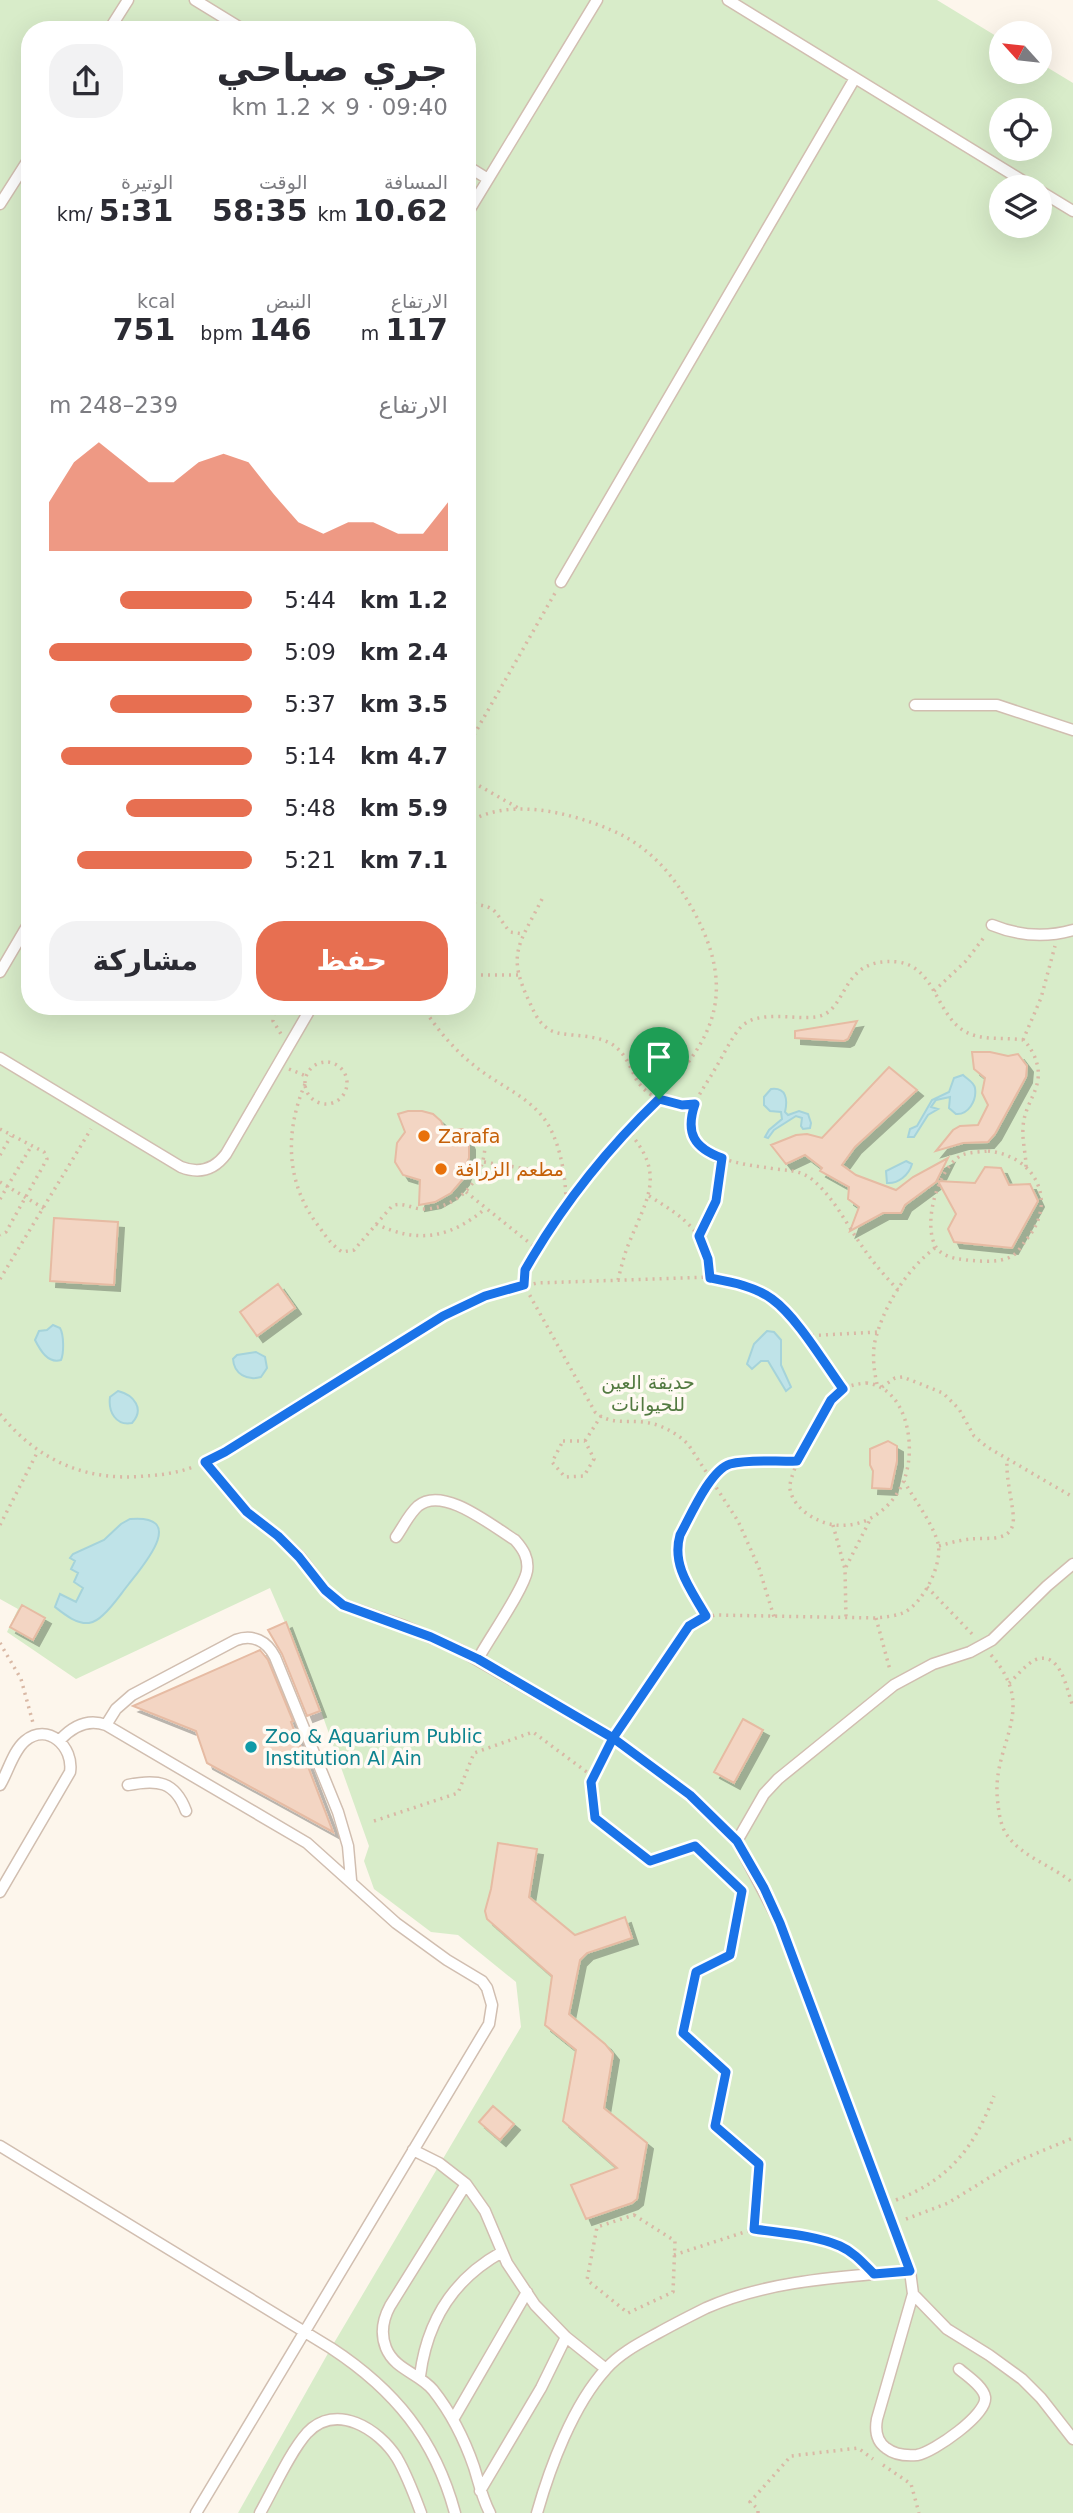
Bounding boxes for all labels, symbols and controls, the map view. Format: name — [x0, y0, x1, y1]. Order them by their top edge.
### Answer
north arrow — [989, 21, 1052, 84]
map controls — [989, 21, 1052, 238]
button: share — [49, 44, 123, 118]
text: جري صباحي — [217, 46, 448, 90]
text: 09:40 · 9 × 1.2 km — [232, 94, 448, 120]
button: locate — [989, 98, 1052, 161]
text: الوتيرة — [121, 171, 173, 193]
text: الوقت — [259, 171, 308, 193]
text: المسافة — [384, 171, 448, 193]
button: layers — [989, 175, 1052, 238]
text: 5:31 — [99, 193, 173, 228]
text: 58:35 — [212, 193, 308, 228]
text: 10.62 — [353, 193, 448, 228]
text: /km — [57, 203, 99, 225]
text: km — [318, 203, 353, 225]
text: kcal — [137, 290, 175, 312]
text: النبض — [266, 290, 312, 312]
text: الارتفاع — [391, 290, 448, 312]
text: 751 — [113, 312, 175, 347]
text: 146 — [249, 312, 312, 347]
text: 117 — [385, 312, 448, 347]
text: bpm — [200, 322, 249, 344]
text: m — [361, 322, 385, 344]
text: 239–248 m — [49, 392, 178, 418]
text: الارتفاع — [379, 392, 448, 418]
text: 5:44 — [284, 587, 336, 613]
text: 1.2 km — [360, 587, 448, 613]
text: 5:09 — [284, 639, 336, 665]
text: 2.4 km — [360, 639, 448, 665]
text: 5:37 — [284, 691, 336, 717]
text: 3.5 km — [360, 691, 448, 717]
text: 5:14 — [284, 743, 336, 769]
text: 4.7 km — [360, 743, 448, 769]
text: 5:48 — [284, 795, 336, 821]
text: 5.9 km — [360, 795, 448, 821]
text: 5:21 — [284, 847, 336, 873]
text: 7.1 km — [360, 847, 448, 873]
button: مشاركة — [49, 921, 242, 1001]
button: حفظ — [256, 921, 448, 1001]
pin — [629, 1027, 689, 1099]
icon: arrive — [640, 1038, 678, 1076]
place label: Zarafa — [438, 1125, 500, 1147]
marker: Zarafa — [416, 1128, 432, 1144]
place label: مطعم الزرافة — [455, 1158, 564, 1181]
marker: مطعم الزرافة — [433, 1161, 449, 1177]
park label: حديقة العين للحيوانات — [601, 1371, 695, 1416]
place label: Zoo & Aquarium Public Institution Al Ain — [265, 1725, 482, 1769]
marker: Zoo & Aquarium Public Institution Al Ain — [243, 1739, 259, 1755]

